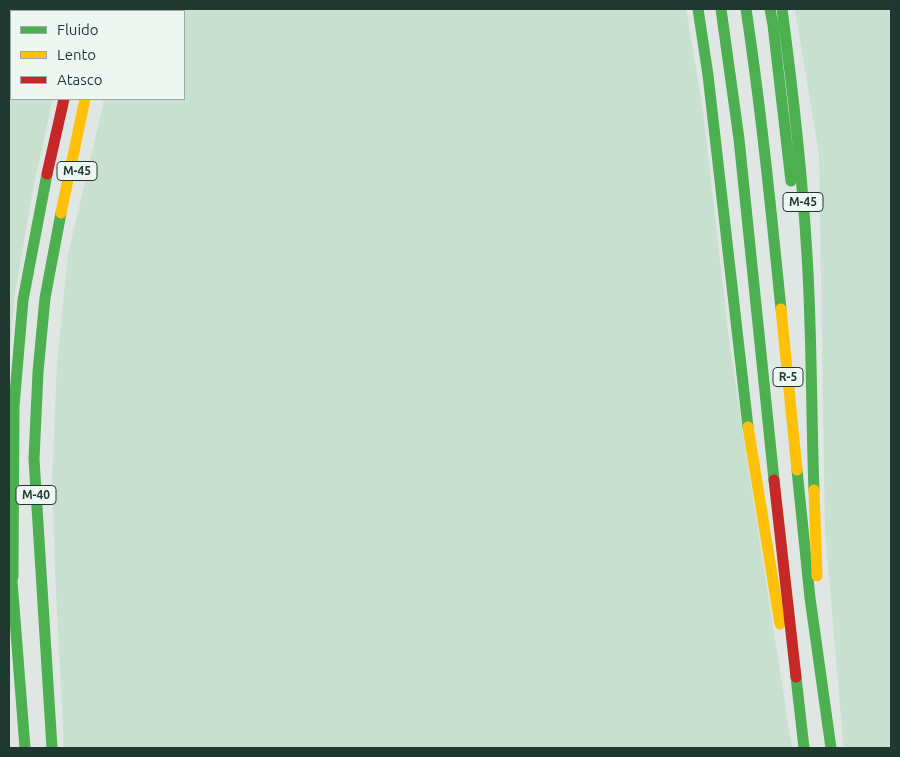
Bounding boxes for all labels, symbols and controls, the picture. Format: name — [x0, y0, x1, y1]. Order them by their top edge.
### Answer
legend — [10, 10, 185, 100]
text: Fluido — [57, 21, 99, 38]
text: Lento — [57, 46, 96, 63]
text: Atasco — [57, 71, 103, 88]
road number: M-45 — [57, 162, 97, 180]
road number: M-45 — [783, 192, 823, 212]
road number: R-5 — [773, 368, 803, 387]
road number: M-40 — [16, 486, 56, 504]

